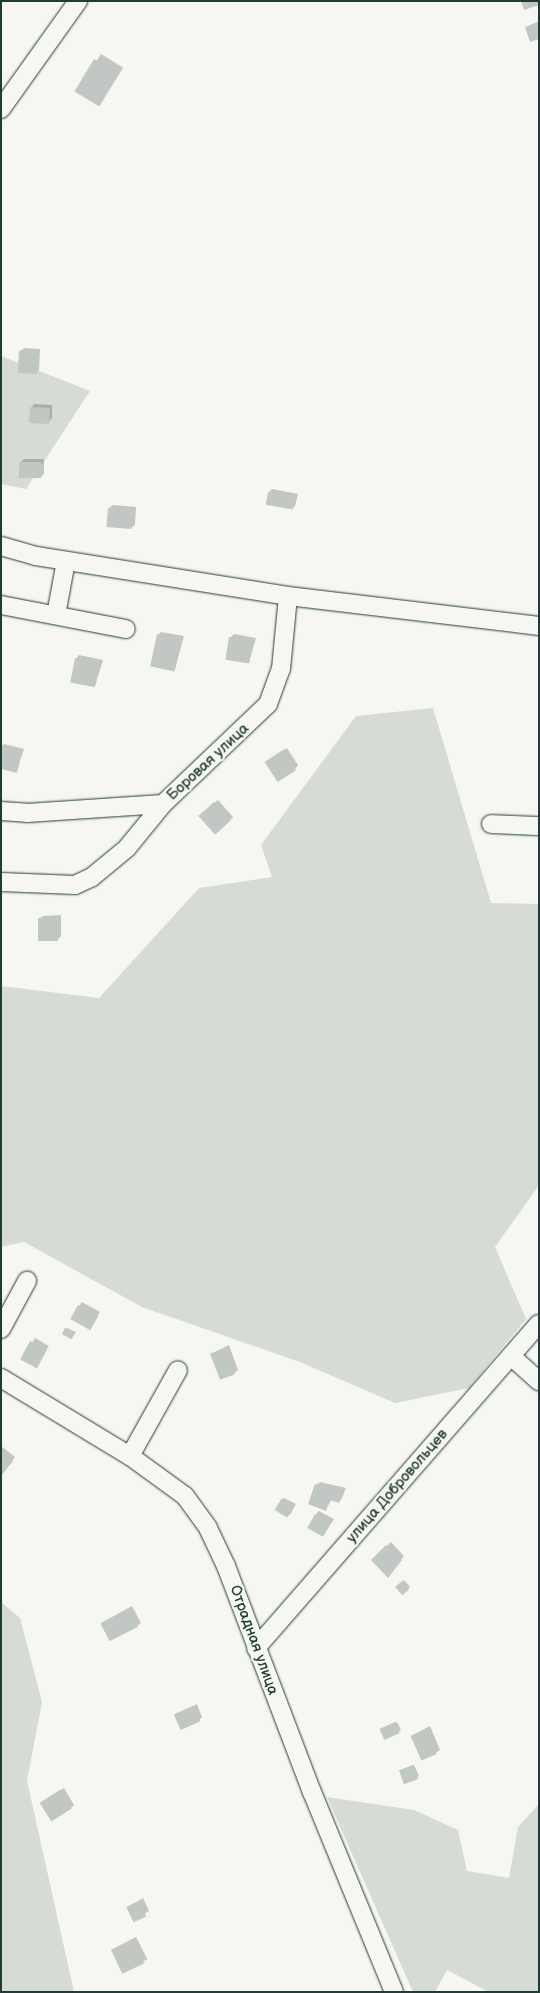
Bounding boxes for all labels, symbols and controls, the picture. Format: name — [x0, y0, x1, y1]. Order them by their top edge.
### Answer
street label: Боровая улица — [163, 720, 253, 804]
street label: улица Добровольцев — [343, 1425, 451, 1547]
street label: Отрадная улица — [226, 1583, 282, 1697]

